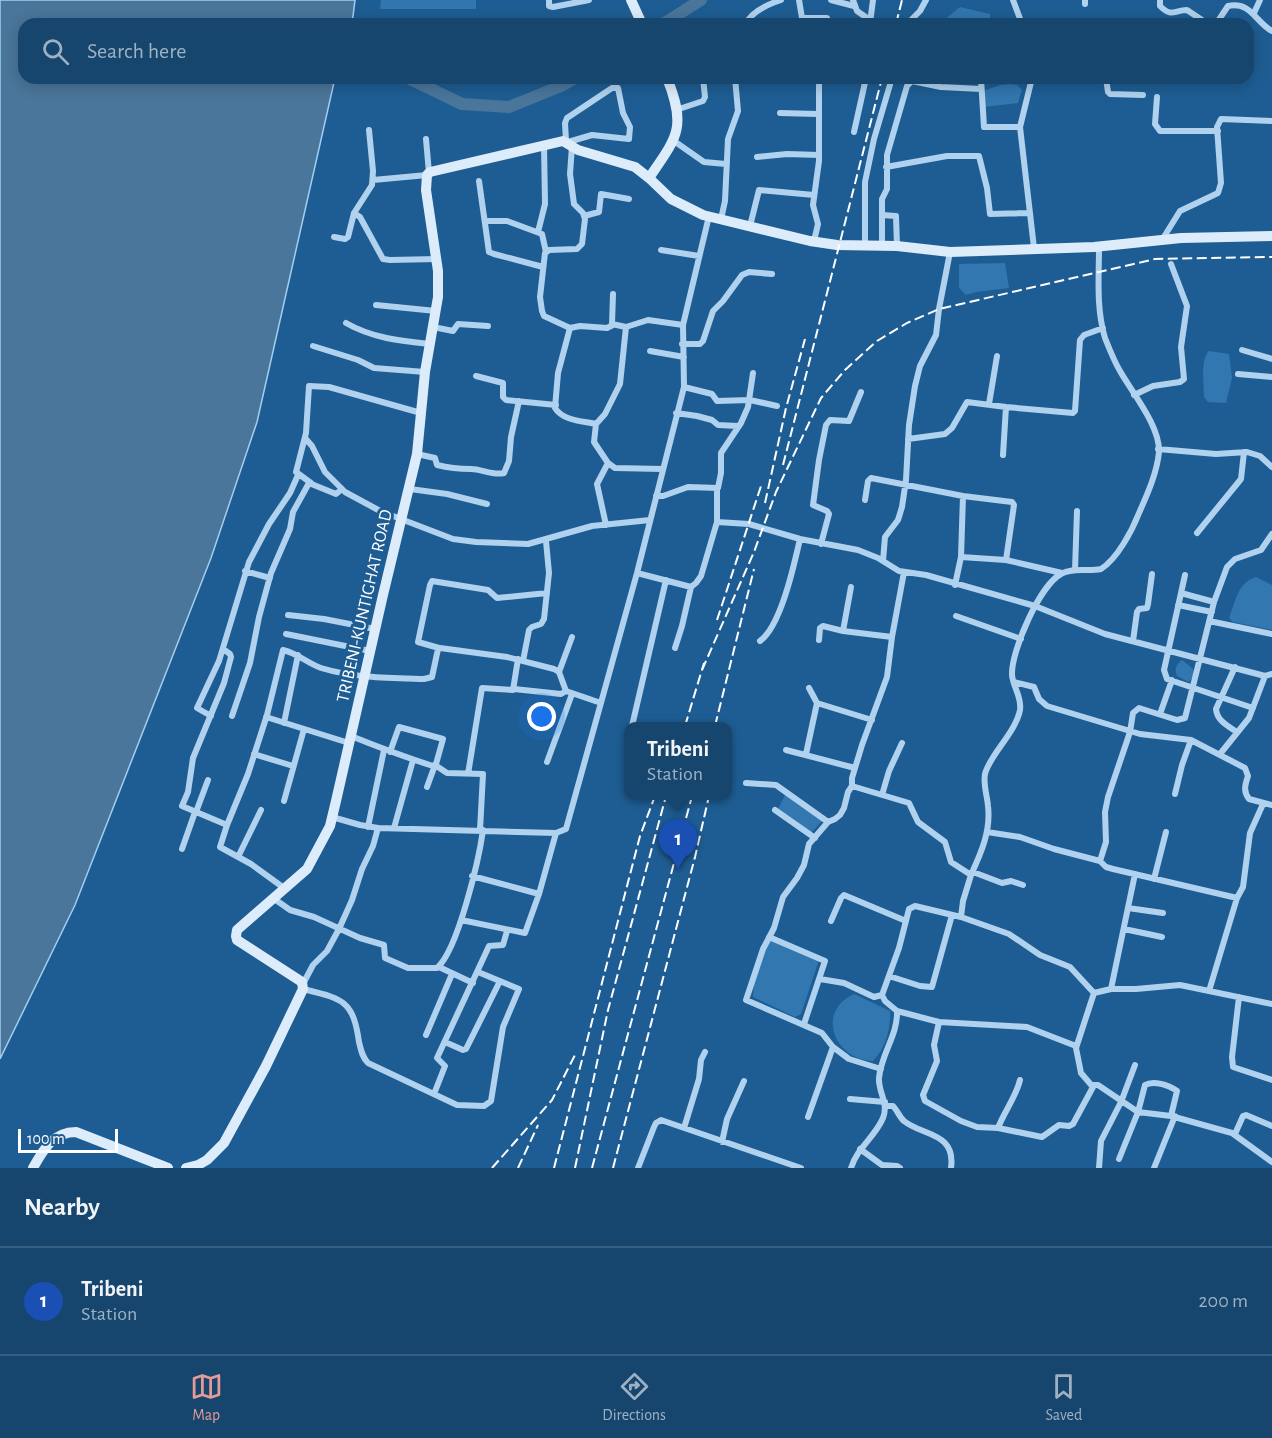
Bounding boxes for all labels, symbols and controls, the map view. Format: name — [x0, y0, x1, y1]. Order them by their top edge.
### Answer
search box — [18, 18, 1254, 84]
icon: search — [39, 35, 72, 68]
text: Search here — [87, 40, 186, 62]
street label: TRIBENI-KUNTIGHAT ROAD — [334, 508, 396, 704]
your location — [527, 702, 556, 731]
popup — [624, 722, 732, 800]
text: Tribeni — [647, 738, 709, 760]
text: Station — [647, 764, 703, 784]
pin: 1 — [658, 820, 698, 869]
scale bar — [18, 1126, 118, 1154]
text: 100 m — [27, 1131, 65, 1147]
text: Nearby — [24, 1194, 100, 1220]
text: Tribeni — [81, 1278, 143, 1300]
text: 1 — [40, 1291, 47, 1311]
text: 200 m — [1198, 1291, 1248, 1311]
text: Station — [81, 1304, 137, 1324]
tab: Map — [190, 1370, 223, 1425]
tab: Directions — [602, 1370, 666, 1425]
tab: Saved — [1046, 1370, 1082, 1425]

